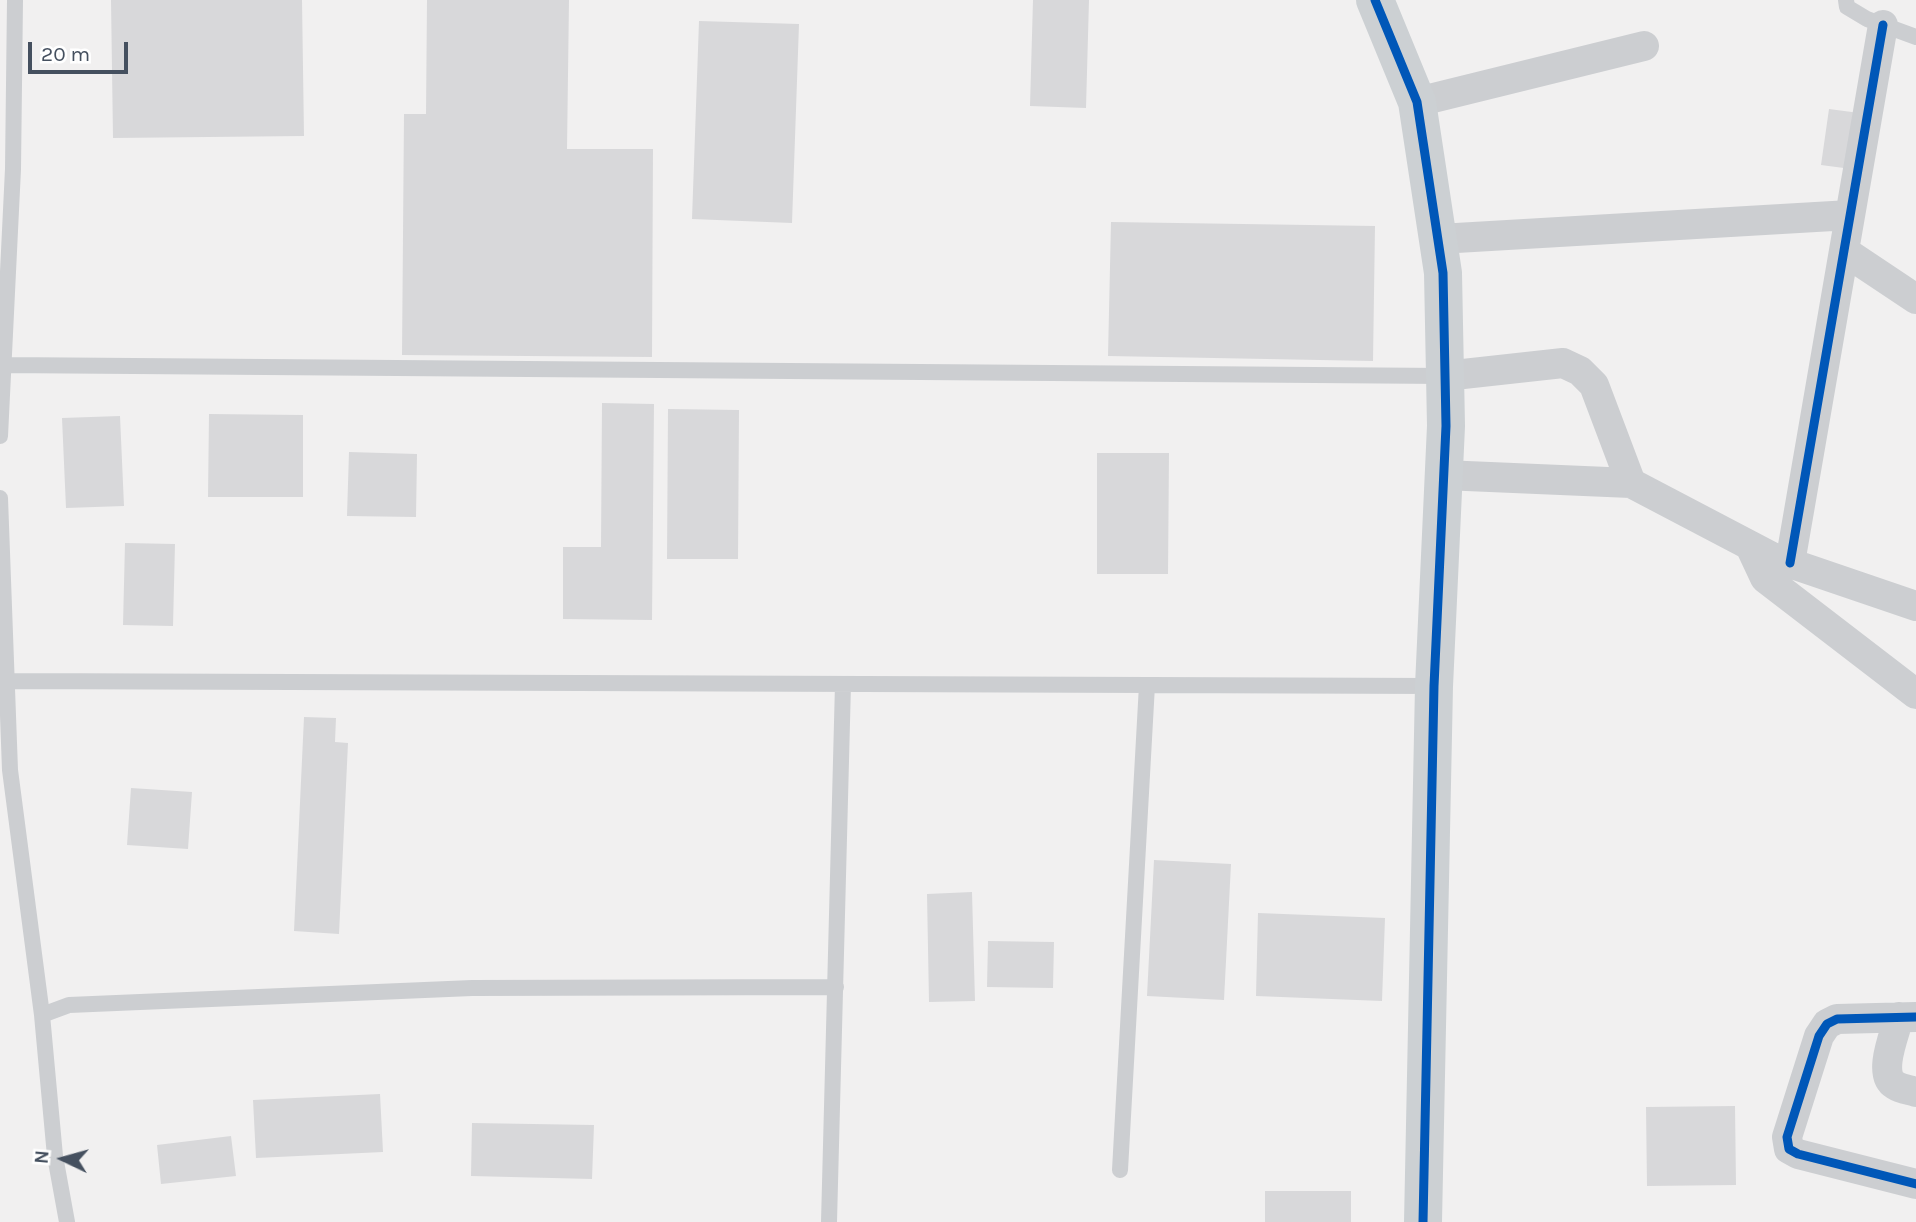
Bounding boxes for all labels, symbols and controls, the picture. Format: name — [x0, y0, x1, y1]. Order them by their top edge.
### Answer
scale bar — [32, 28, 131, 72]
text: 20 m — [41, 42, 90, 66]
north arrow — [28, 1124, 98, 1194]
text: N — [31, 1149, 54, 1165]

